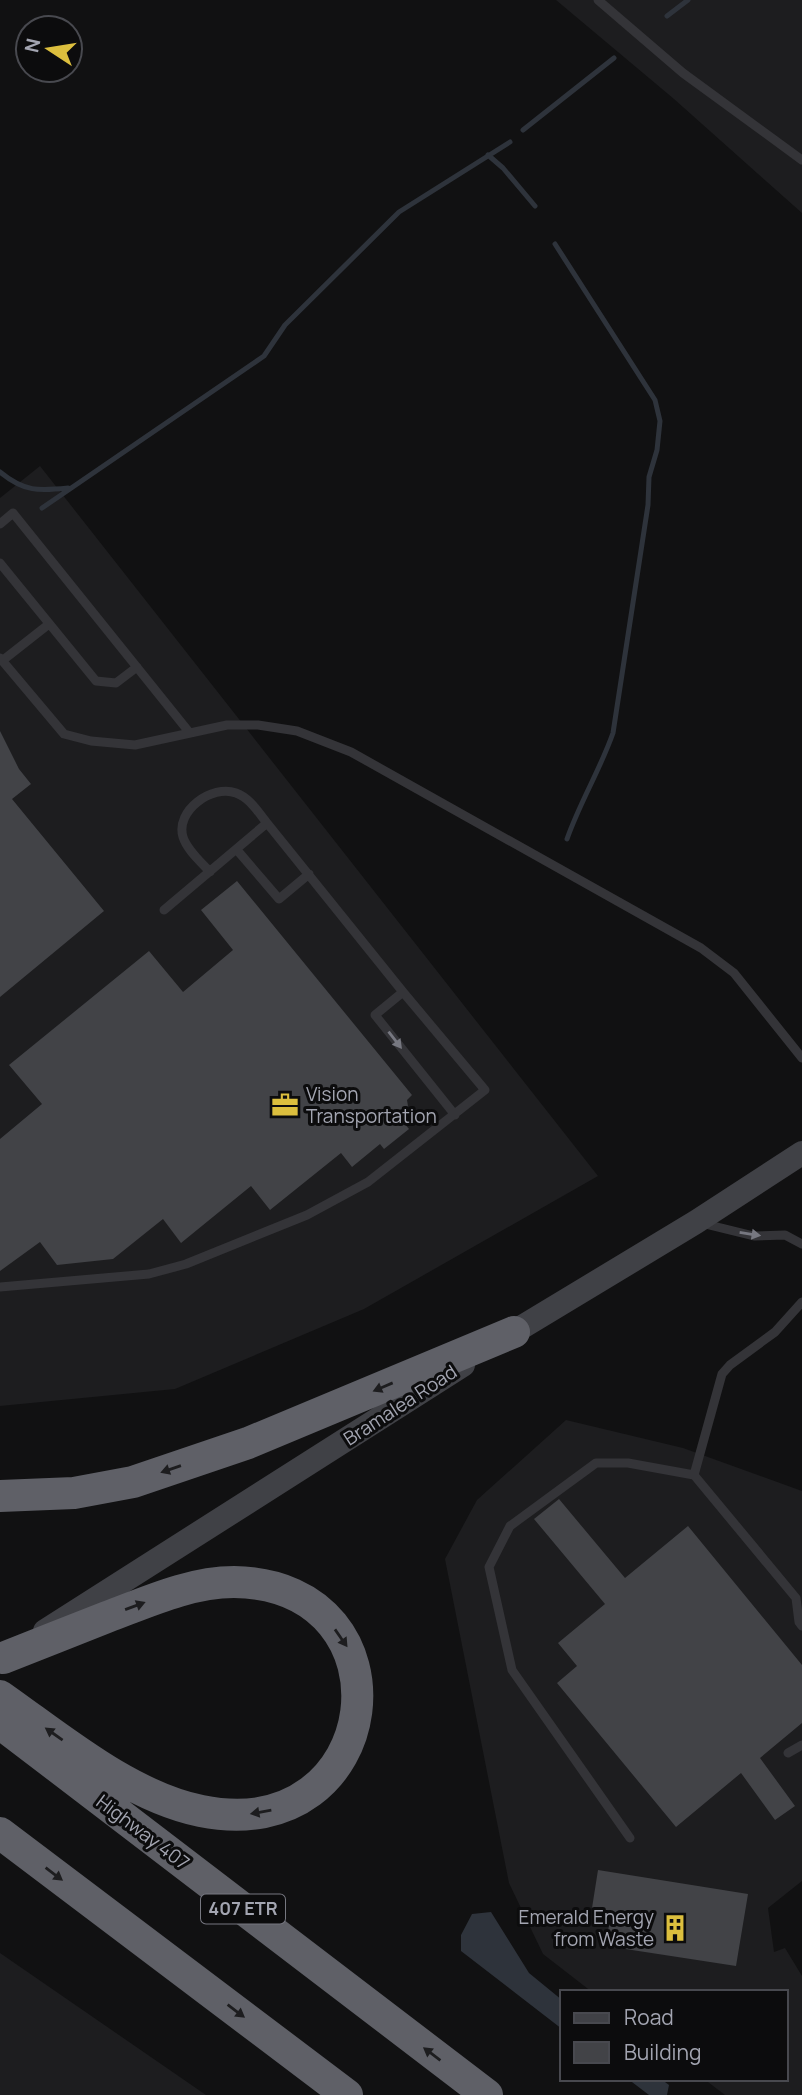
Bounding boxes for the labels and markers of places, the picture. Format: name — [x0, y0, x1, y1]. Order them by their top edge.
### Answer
place label: Vision Transportation — [306, 1081, 437, 1129]
office icon: Vision Transportation — [270, 1090, 300, 1120]
place label: Emerald Energy from Waste — [519, 1904, 654, 1952]
building icon: Emerald Energy from Waste — [660, 1913, 690, 1943]

